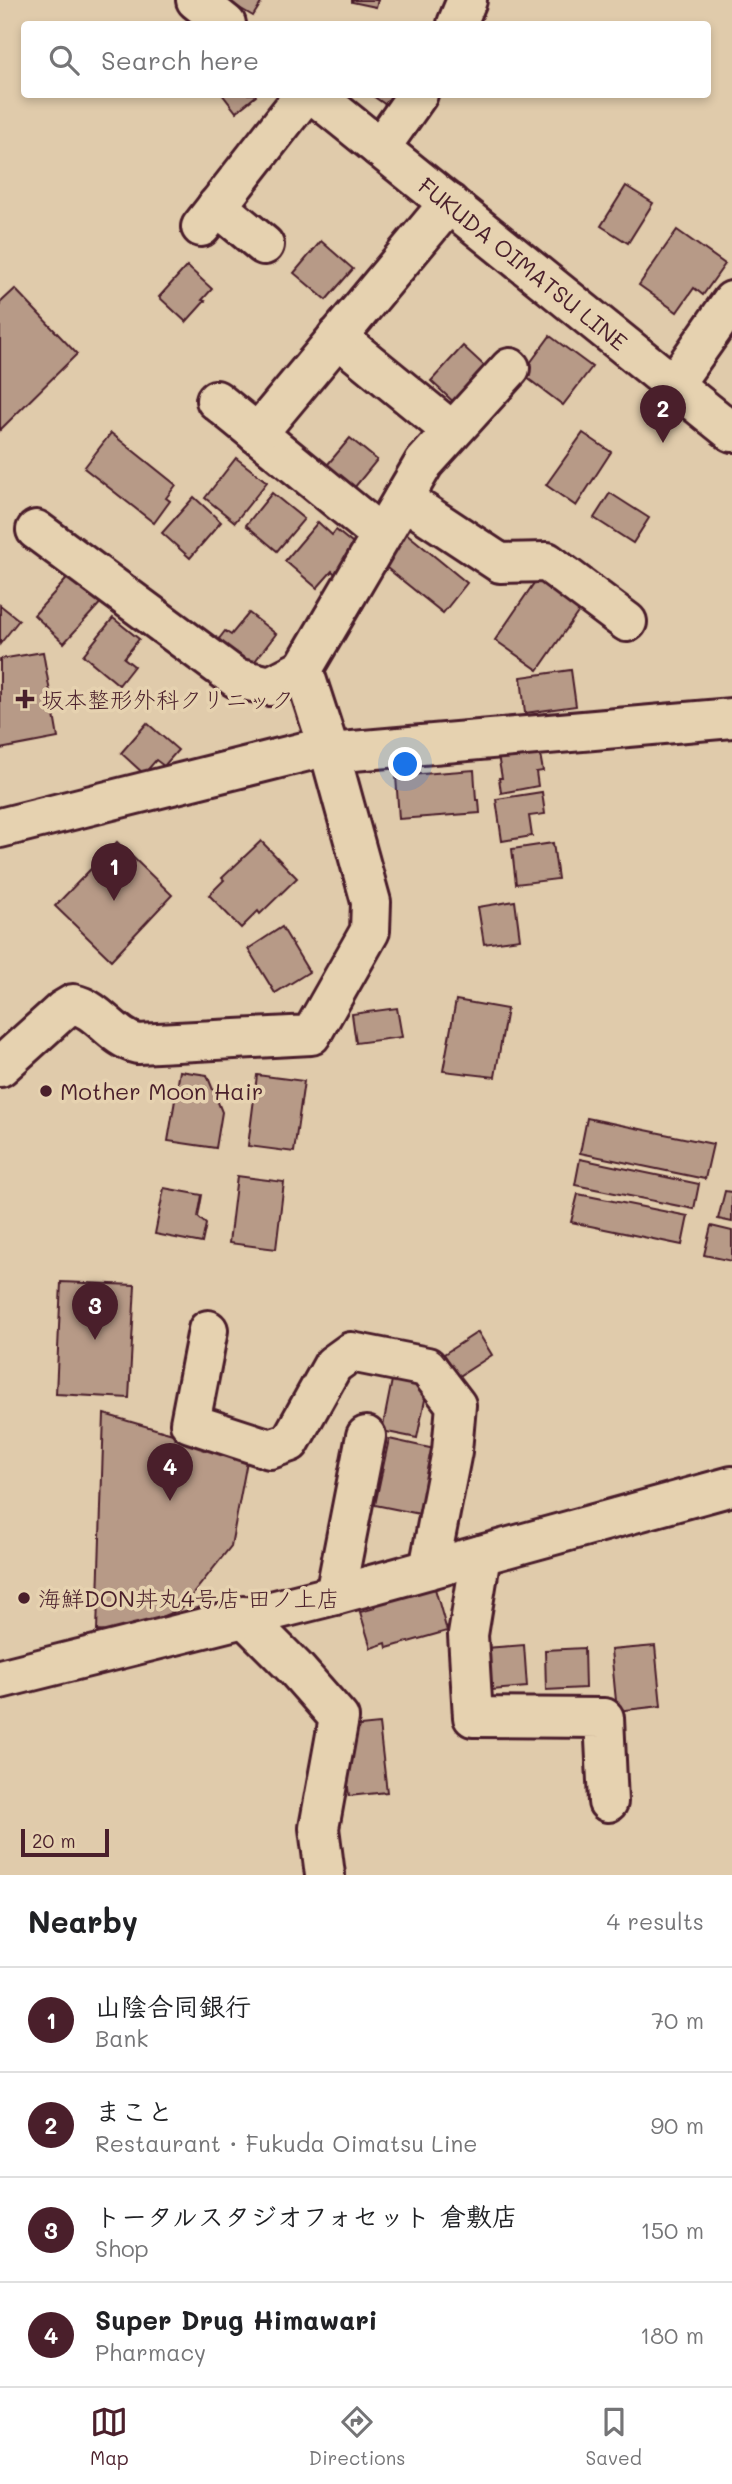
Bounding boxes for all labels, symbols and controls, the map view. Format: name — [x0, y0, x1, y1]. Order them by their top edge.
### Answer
search box — [21, 21, 711, 98]
icon: search — [45, 41, 83, 79]
text: Search here — [101, 43, 259, 77]
street label: FUKUDA OIMATSU LINE — [413, 170, 634, 357]
pin: 2 — [640, 385, 686, 443]
place label: 坂本整形外科クリニック — [41, 684, 294, 714]
marker: 坂本整形外科クリニック — [15, 689, 35, 709]
your location — [388, 747, 422, 781]
pin: 1 — [91, 843, 137, 901]
place label: Mother Moon Hair — [60, 1076, 263, 1106]
marker: Mother Moon Hair — [38, 1083, 54, 1099]
pin: 3 — [72, 1282, 118, 1340]
pin: 4 — [147, 1443, 193, 1501]
place label: 海鮮DON丼丸4号店 田ノ上店 — [38, 1583, 340, 1613]
marker: 海鮮DON丼丸4号店 田ノ上店 — [16, 1590, 32, 1606]
scale bar — [21, 1826, 108, 1858]
text: 20 m — [32, 1828, 76, 1853]
text: Nearby — [28, 1901, 138, 1941]
text: 4 results — [607, 1906, 704, 1936]
text: 山陰合同銀行 — [95, 1989, 251, 2023]
text: 1 — [46, 2005, 56, 2035]
text: 70 m — [651, 2005, 704, 2035]
text: Bank — [95, 2023, 149, 2053]
text: まこと — [95, 2094, 173, 2128]
text: 2 — [45, 2110, 57, 2140]
text: 90 m — [651, 2110, 704, 2140]
text: Restaurant · Fukuda Oimatsu Line — [95, 2128, 477, 2158]
text: トータルスタジオフォセット 倉敷店 — [95, 2199, 518, 2233]
text: 3 — [44, 2215, 58, 2245]
text: 150 m — [640, 2215, 704, 2245]
text: Shop — [95, 2233, 149, 2263]
text: Super Drug Himawari — [95, 2303, 378, 2337]
text: 4 — [44, 2320, 58, 2350]
text: 180 m — [640, 2320, 704, 2350]
text: Pharmacy — [95, 2337, 206, 2367]
tab: Map — [90, 2403, 129, 2470]
tab: Directions — [309, 2403, 405, 2470]
tab: Saved — [586, 2403, 642, 2470]

